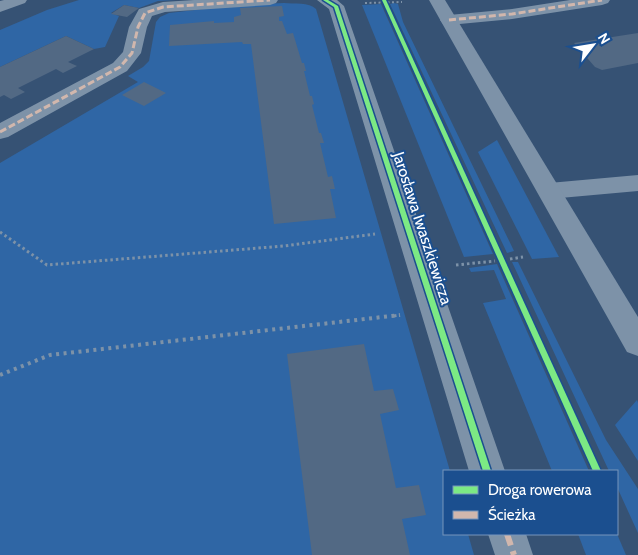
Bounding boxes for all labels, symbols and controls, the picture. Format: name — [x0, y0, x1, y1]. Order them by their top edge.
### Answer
north arrow — [568, 20, 618, 70]
text: N — [594, 29, 614, 47]
street label: Jarosława Iwaszkiewicza — [389, 148, 456, 307]
legend — [443, 470, 618, 535]
text: Droga rowerowa — [488, 481, 592, 499]
text: Ścieżka — [488, 505, 536, 524]

